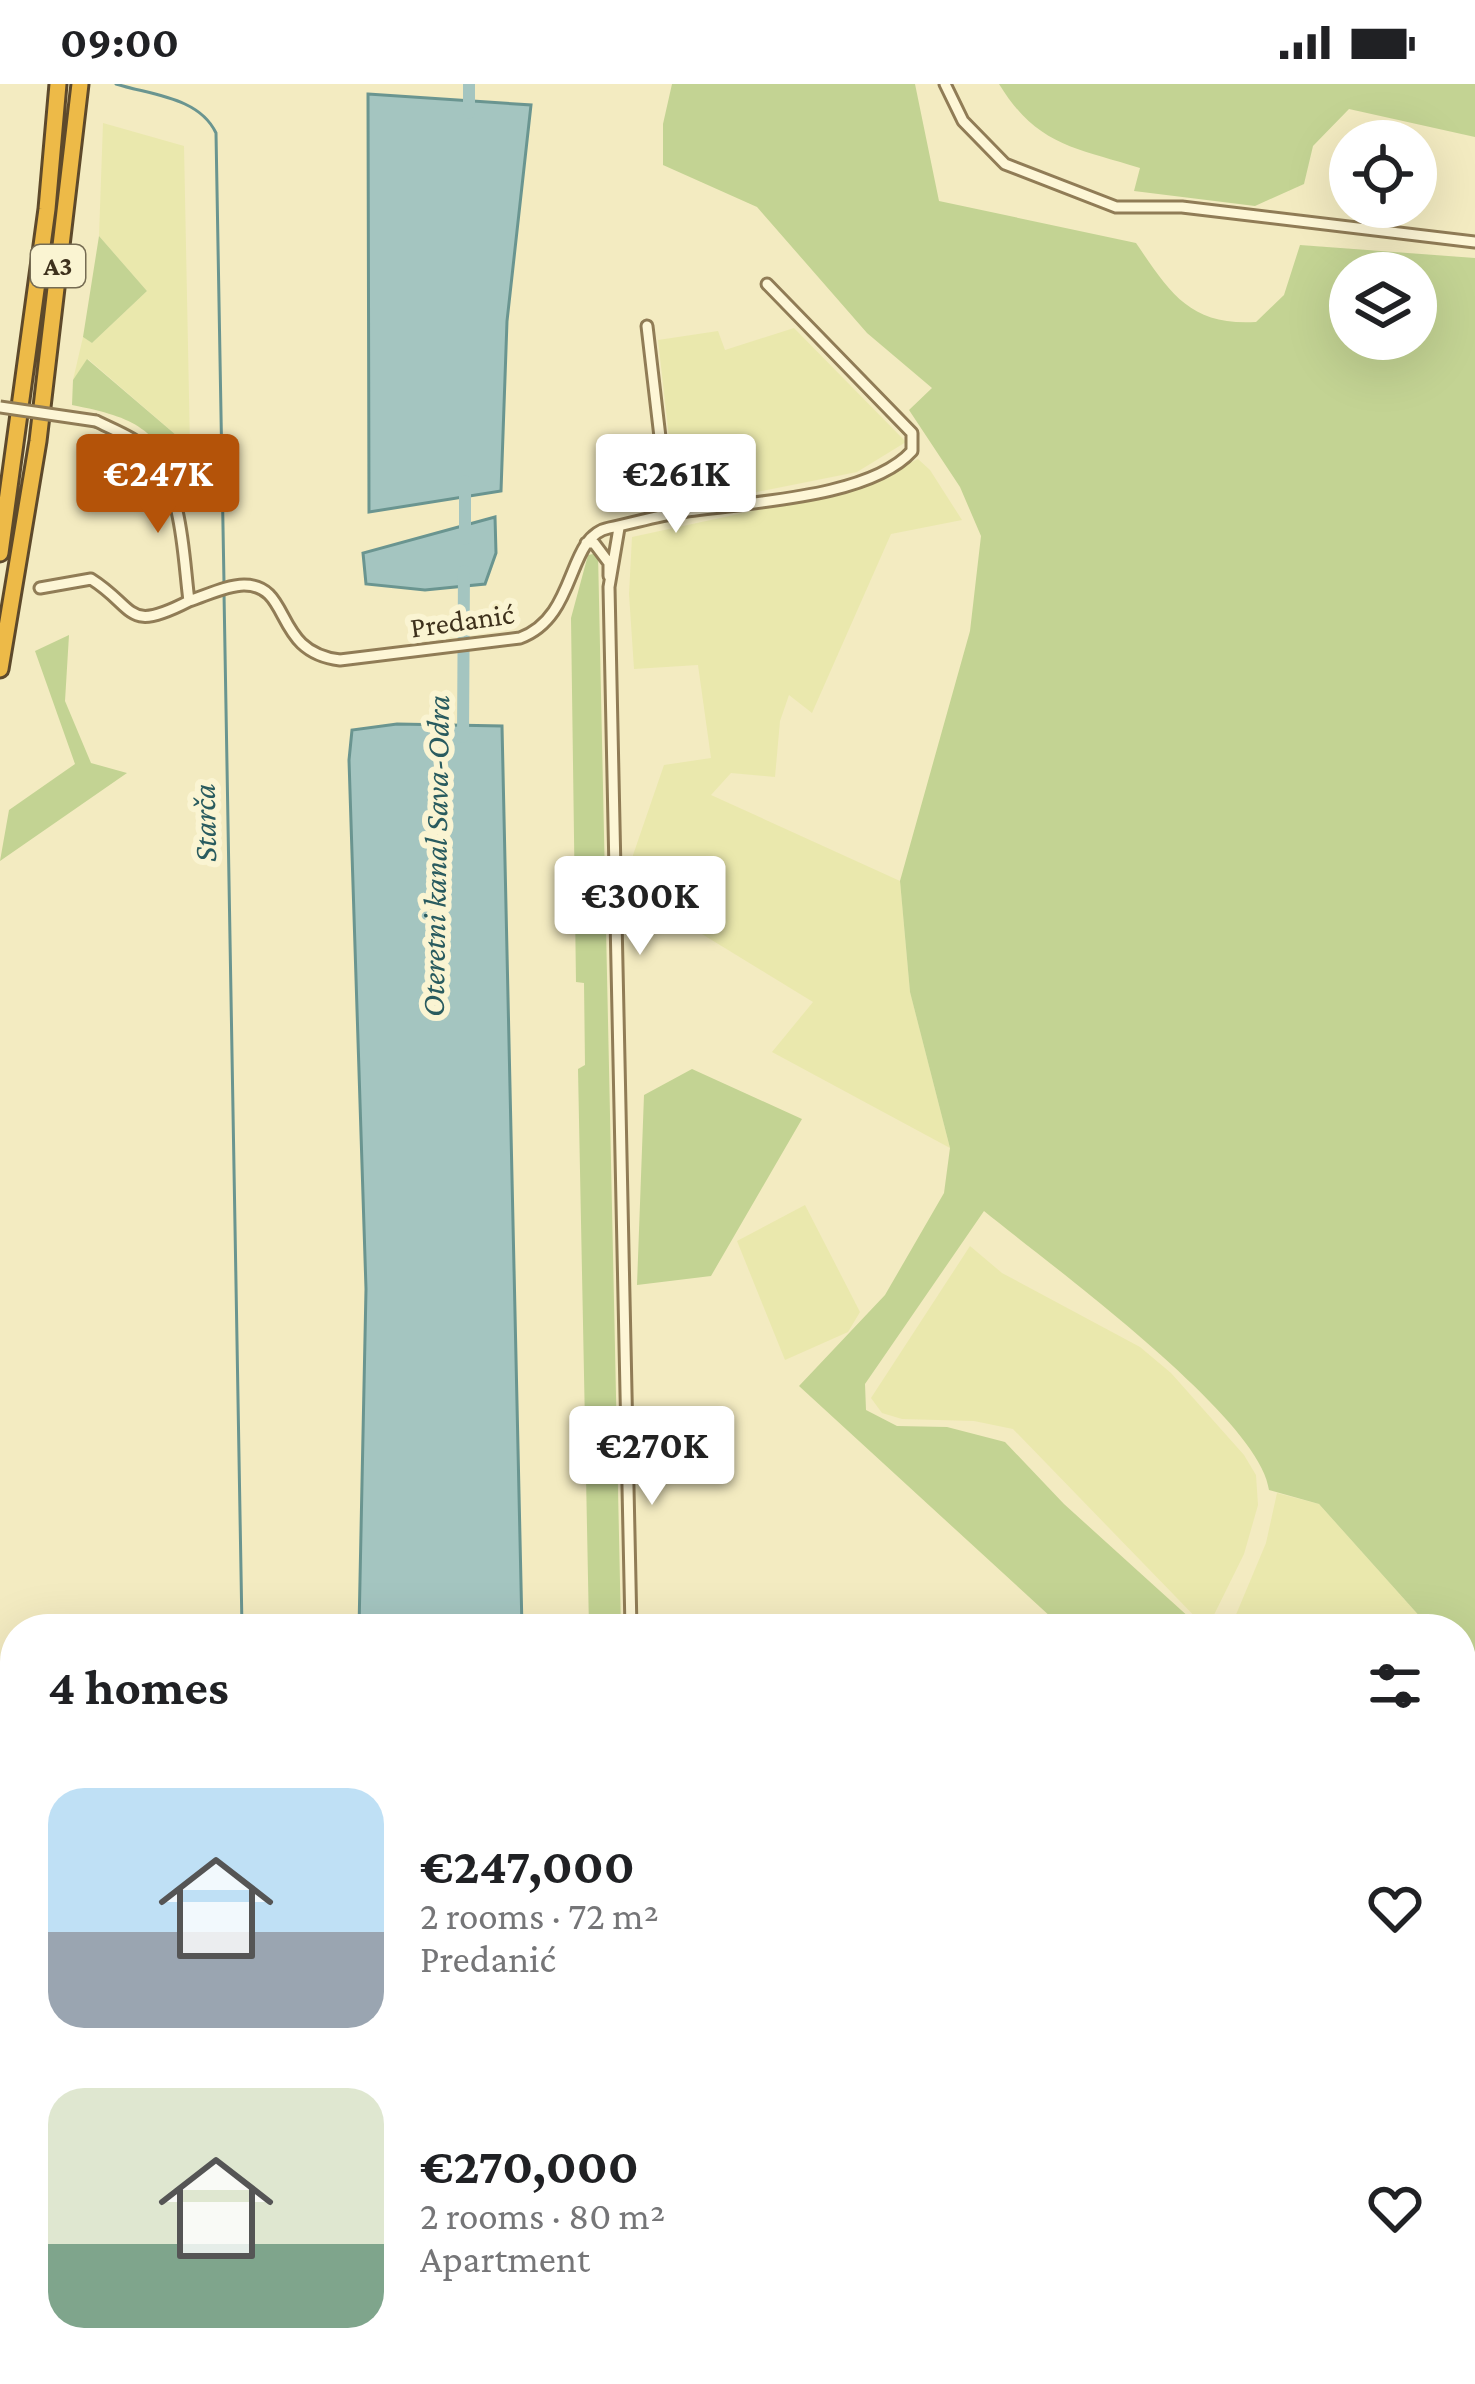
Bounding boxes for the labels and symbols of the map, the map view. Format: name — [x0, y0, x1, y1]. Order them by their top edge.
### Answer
road number: A3 — [31, 245, 85, 287]
pin: €247K — [74, 434, 242, 536]
pin: €261K — [592, 434, 760, 536]
street label: Predanić — [408, 596, 517, 644]
water label: Oteretni kanal Sava-Odra — [414, 695, 456, 1017]
water label: Starča — [185, 783, 223, 863]
pin: €300K — [556, 856, 724, 958]
pin: €270K — [568, 1406, 736, 1508]

